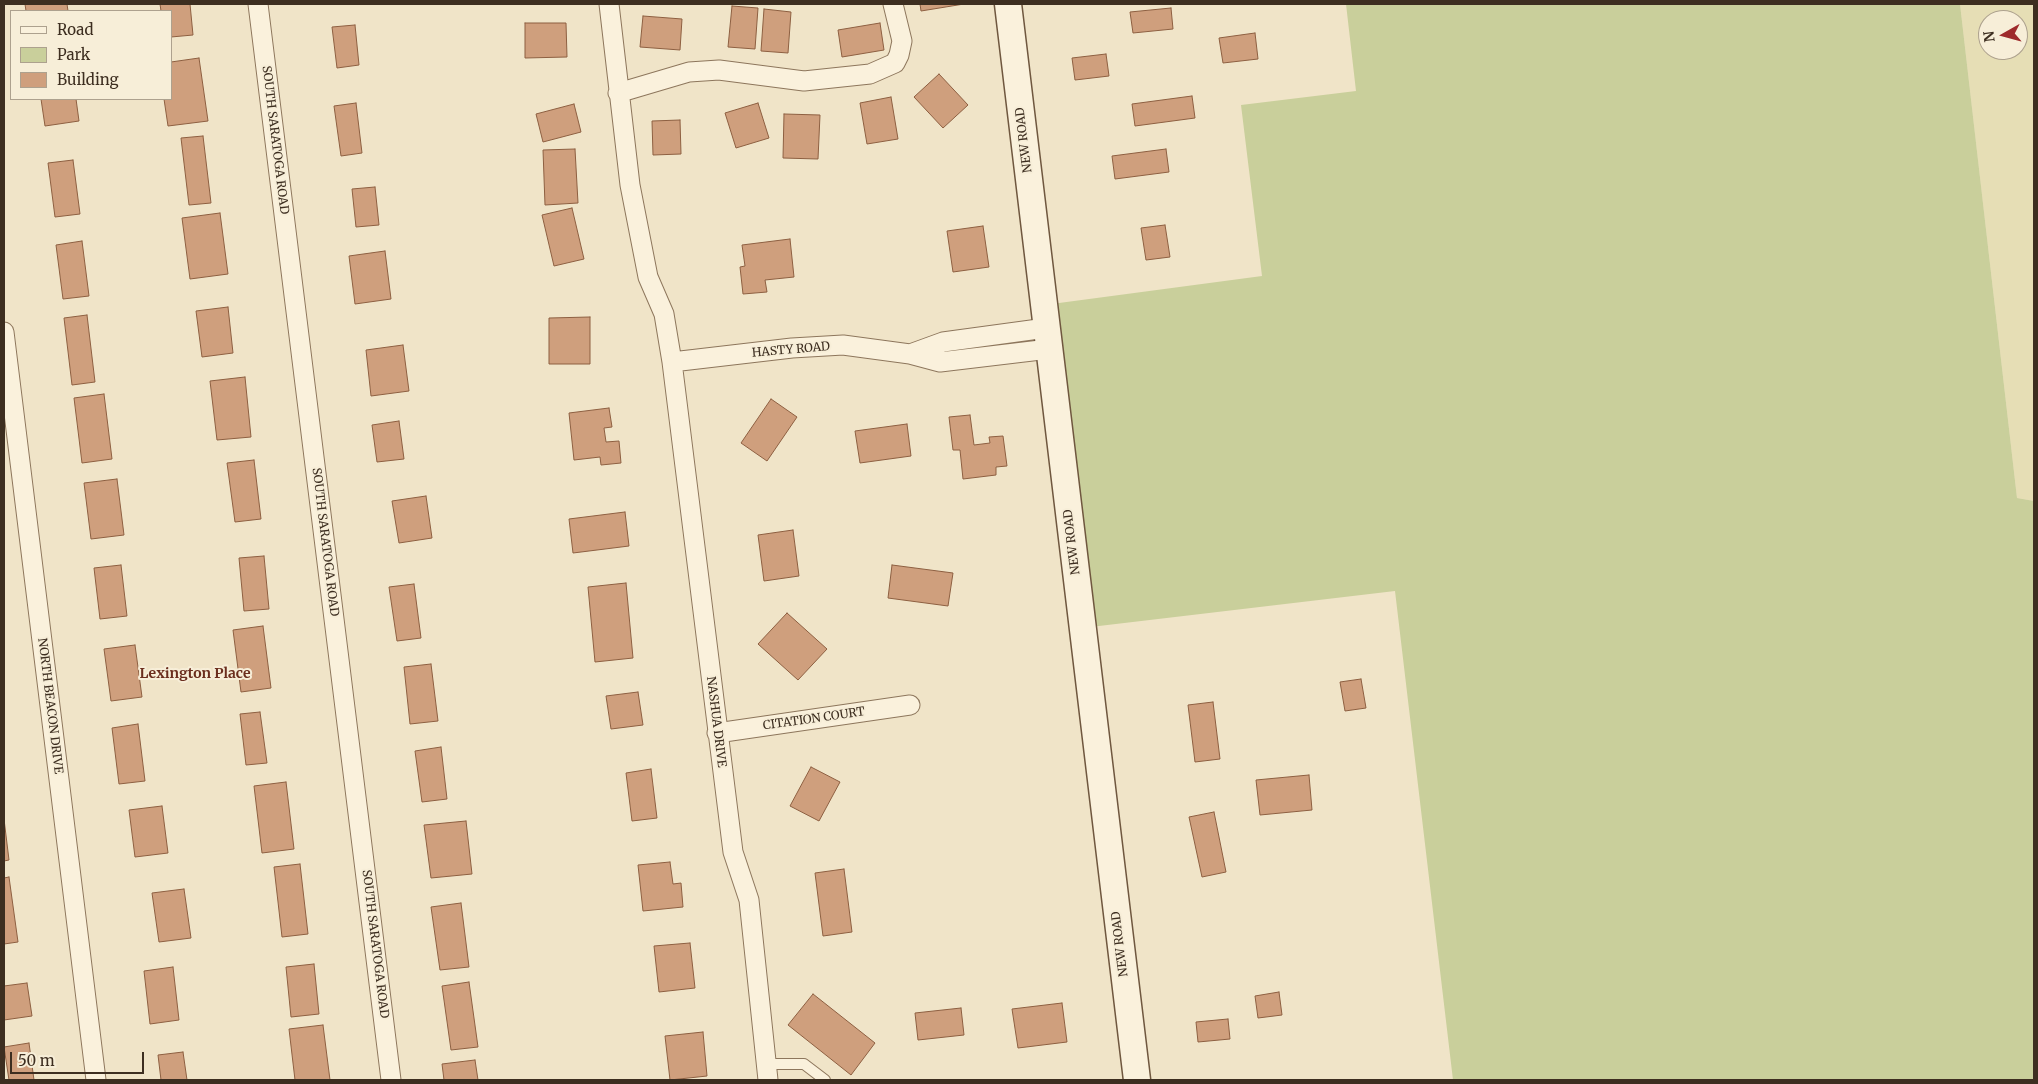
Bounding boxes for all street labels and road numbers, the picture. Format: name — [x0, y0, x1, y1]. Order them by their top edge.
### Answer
street label: SOUTH SARATOGA ROAD — [259, 65, 291, 215]
street label: NEW ROAD — [1013, 106, 1035, 174]
street label: HASTY ROAD — [751, 339, 831, 361]
street label: SOUTH SARATOGA ROAD — [309, 467, 341, 617]
street label: NEW ROAD — [1061, 508, 1083, 576]
street label: NORTH BEACON DRIVE — [35, 637, 65, 775]
street label: NASHUA DRIVE — [703, 676, 729, 768]
street label: CITATION COURT — [762, 705, 866, 733]
street label: SOUTH SARATOGA ROAD — [359, 869, 391, 1019]
street label: NEW ROAD — [1109, 910, 1131, 978]

